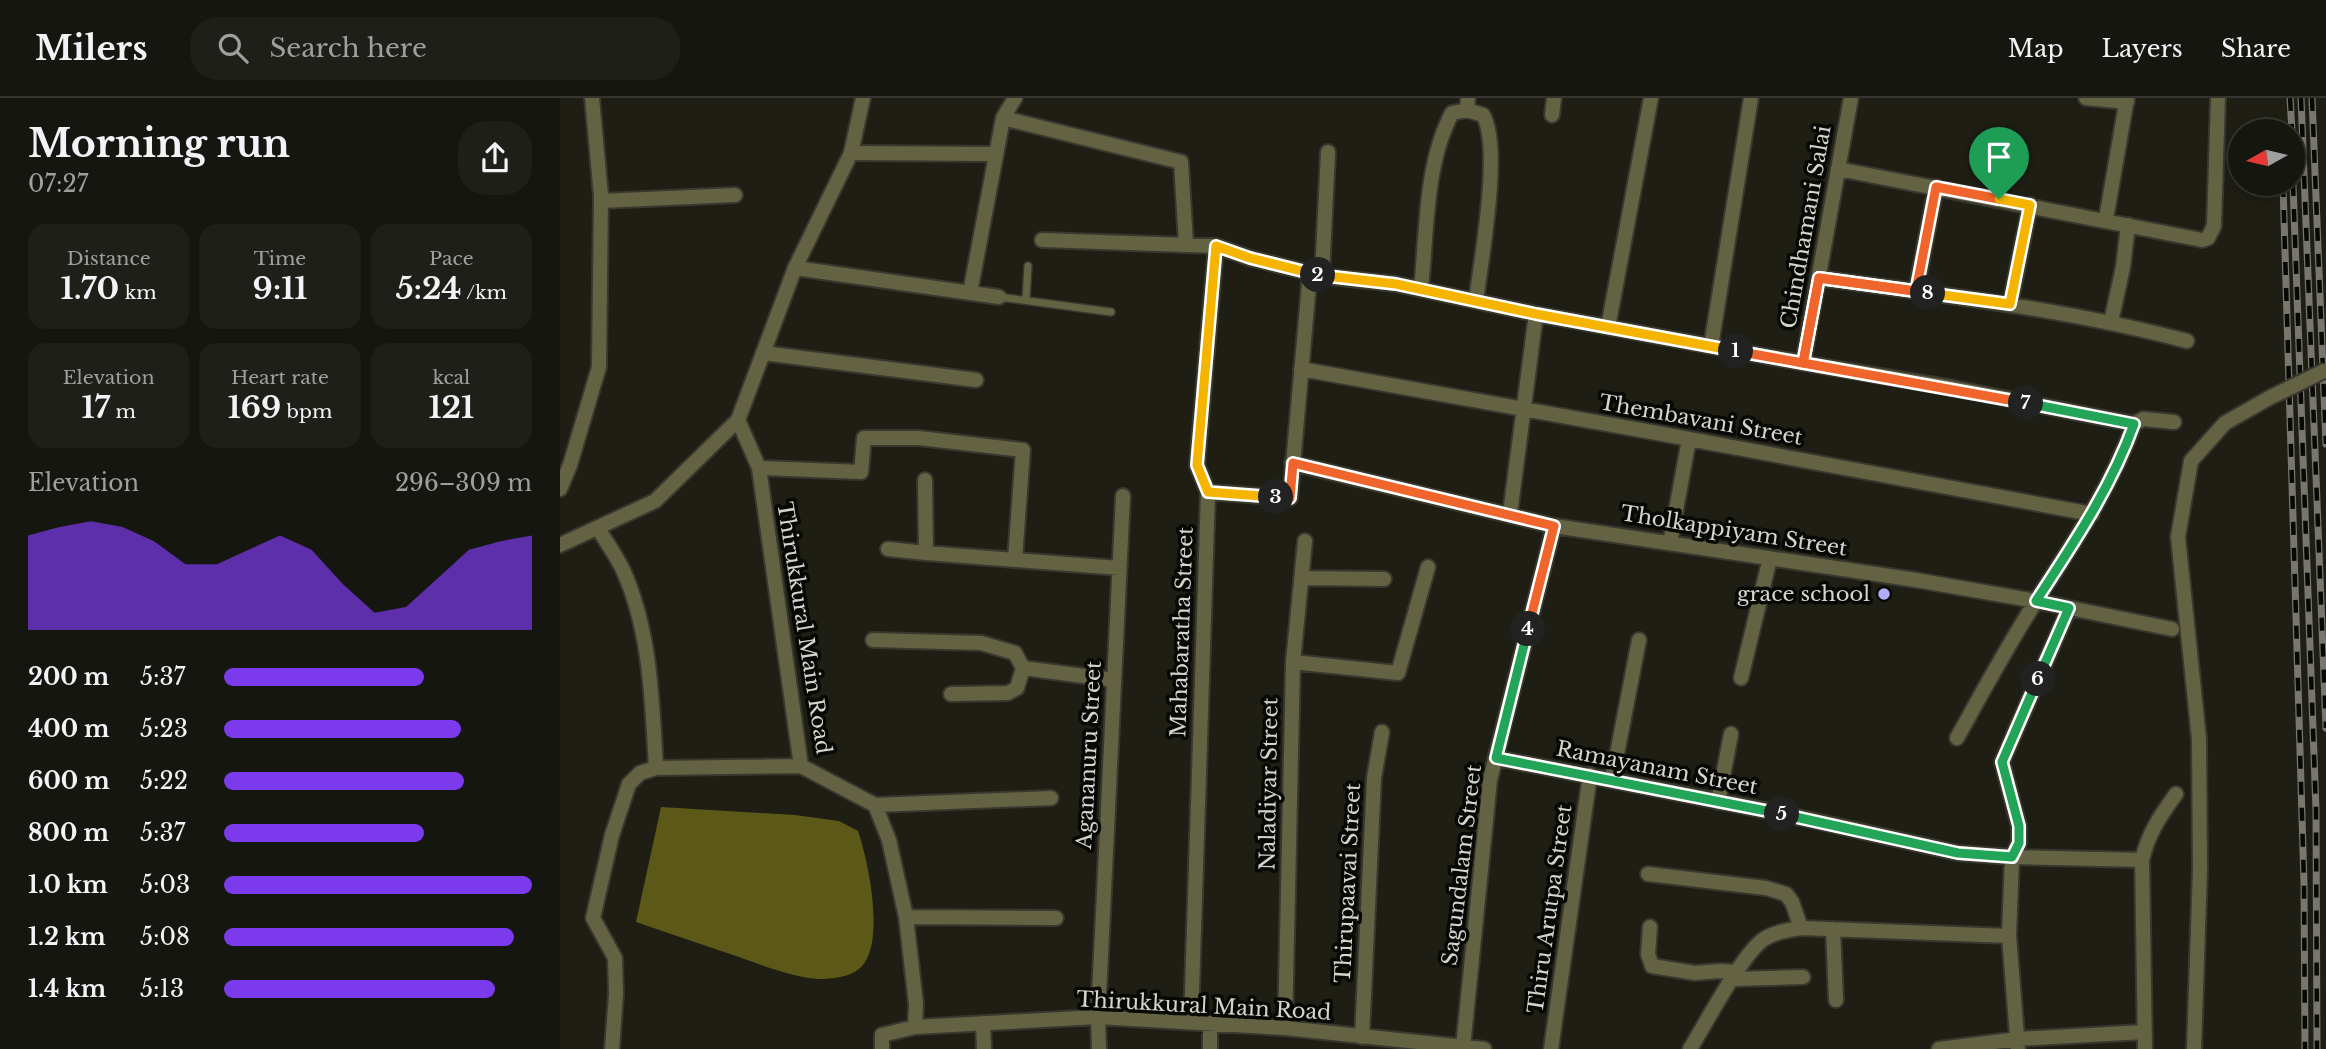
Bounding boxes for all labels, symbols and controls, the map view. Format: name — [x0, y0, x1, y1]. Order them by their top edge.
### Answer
search box — [190, 17, 680, 80]
text: Milers — [35, 28, 148, 69]
icon: search — [214, 29, 252, 67]
text: Search here — [270, 32, 427, 64]
text: Map — [2008, 34, 2064, 63]
text: Layers — [2102, 34, 2183, 63]
text: Share — [2221, 34, 2291, 63]
north arrow — [2228, 119, 2305, 196]
map controls — [2228, 119, 2305, 196]
text: Morning run — [28, 120, 290, 167]
button: share — [458, 121, 532, 195]
street label: Chindhamani Salai — [1775, 123, 1837, 331]
pin — [1969, 127, 2029, 199]
icon: arrive — [1980, 138, 2018, 176]
text: 07:27 — [28, 170, 88, 198]
text: Distance — [67, 247, 151, 270]
text: Time — [254, 247, 306, 270]
text: Pace — [429, 247, 474, 270]
pin: 2 — [1300, 258, 1336, 292]
text: 2 — [1311, 263, 1324, 286]
text: 1.70 — [61, 270, 119, 307]
text: 9:11 — [253, 270, 307, 307]
text: 5:24 — [396, 270, 461, 307]
pin: 8 — [1910, 276, 1946, 310]
text: km — [119, 281, 157, 304]
text: /km — [461, 281, 507, 304]
text: 8 — [1921, 281, 1934, 304]
pin: 1 — [1718, 334, 1754, 368]
text: 1 — [1731, 339, 1740, 362]
text: Elevation — [63, 366, 155, 389]
text: Heart rate — [231, 366, 329, 389]
text: kcal — [432, 366, 470, 389]
pin: 7 — [2008, 386, 2044, 420]
text: 17 — [81, 389, 110, 426]
text: 169 — [228, 389, 281, 426]
text: 121 — [428, 389, 474, 426]
street label: Thembavani Street — [1597, 389, 1805, 451]
text: 7 — [2021, 391, 2030, 414]
text: m — [110, 400, 136, 423]
text: bpm — [281, 400, 332, 423]
text: Elevation — [28, 469, 139, 497]
text: 296–309 m — [395, 469, 532, 497]
pin: 3 — [1258, 480, 1294, 514]
text: 3 — [1269, 485, 1282, 508]
street label: Thirukkural Main Road — [771, 500, 837, 756]
street label: Tholkappiyam Street — [1619, 500, 1849, 562]
street label: Mahabaratha Street — [1165, 526, 1199, 738]
place label: grace school — [1737, 581, 1870, 607]
marker: grace school — [1876, 586, 1892, 602]
pin: 4 — [1510, 612, 1546, 646]
text: 4 — [1521, 617, 1534, 640]
street label: Agananuru Street — [1071, 660, 1107, 851]
pin: 6 — [2020, 662, 2056, 696]
text: 200 m — [28, 663, 109, 691]
text: 5:37 — [140, 663, 185, 691]
text: 6 — [2031, 667, 2044, 690]
street label: Naladiyar Street — [1254, 697, 1284, 871]
text: 400 m — [28, 715, 110, 743]
text: 5:23 — [140, 715, 188, 743]
street label: Ramayanam Street — [1554, 736, 1760, 800]
street label: Sagundalam Street — [1437, 763, 1487, 967]
text: 600 m — [28, 767, 110, 795]
text: 5:22 — [140, 767, 188, 795]
street label: Thirupaavai Street — [1330, 782, 1366, 984]
pin: 5 — [1764, 796, 1800, 832]
text: 5 — [1776, 802, 1787, 825]
street label: Thiru Arutpa Street — [1522, 803, 1578, 1015]
text: 800 m — [28, 819, 109, 847]
text: 5:37 — [140, 819, 185, 847]
text: 1.0 km — [28, 871, 108, 899]
text: 5:03 — [140, 871, 190, 899]
text: 1.2 km — [28, 923, 106, 951]
text: 5:08 — [140, 923, 190, 951]
text: 1.4 km — [28, 975, 106, 1003]
text: 5:13 — [140, 975, 184, 1003]
street label: Thirukkural Main Road — [1076, 986, 1332, 1026]

